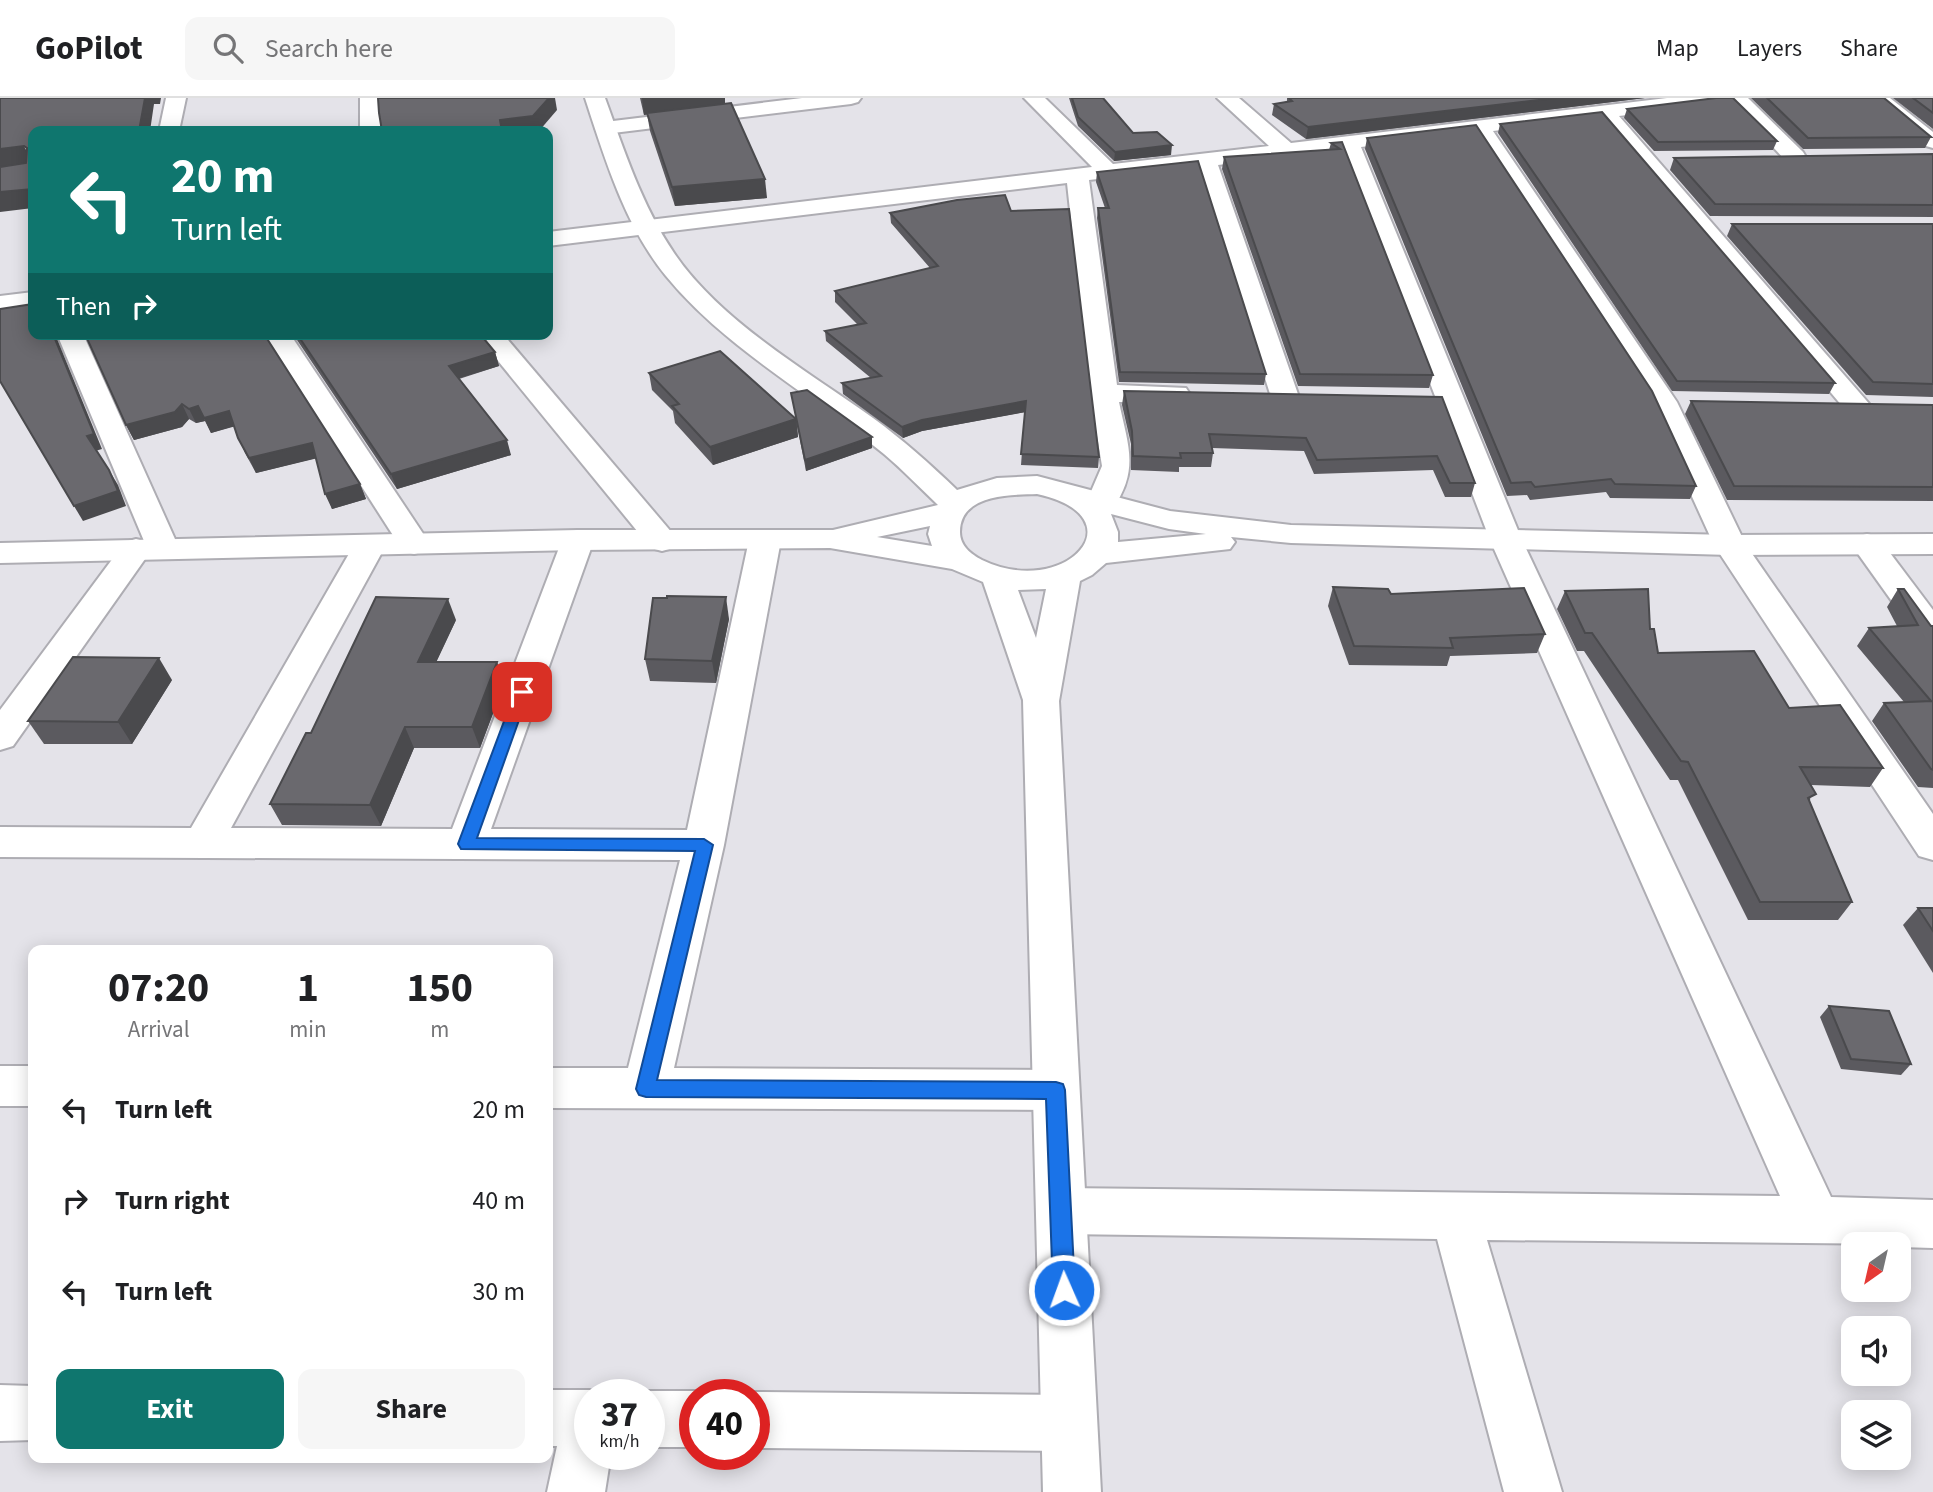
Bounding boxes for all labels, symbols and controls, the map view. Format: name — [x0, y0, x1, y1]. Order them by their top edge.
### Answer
search box — [185, 17, 675, 80]
text: GoPilot — [35, 25, 143, 72]
icon: search — [209, 29, 247, 67]
text: Search here — [265, 30, 393, 67]
text: Map — [1656, 31, 1699, 66]
text: Layers — [1737, 31, 1802, 66]
text: Share — [1840, 31, 1898, 66]
text: 20 m — [171, 142, 275, 212]
icon: left — [56, 154, 147, 245]
text: Turn left — [171, 207, 282, 253]
icon: right — [125, 287, 163, 325]
text: Then — [56, 288, 111, 325]
pin — [492, 662, 552, 722]
icon: arrive — [503, 673, 541, 711]
text: 07:20 — [108, 958, 209, 1018]
text: 1 — [297, 958, 319, 1018]
text: 150 — [406, 958, 473, 1018]
text: Arrival — [128, 1013, 190, 1046]
text: min — [289, 1013, 327, 1046]
text: m — [430, 1013, 449, 1046]
icon: left — [56, 1091, 94, 1129]
text: Turn left — [115, 1091, 212, 1128]
text: 20 m — [472, 1091, 525, 1128]
icon: right — [56, 1182, 94, 1220]
text: Turn right — [115, 1182, 230, 1219]
text: 40 m — [472, 1182, 525, 1219]
north arrow — [1841, 1232, 1911, 1302]
map controls — [1841, 1232, 1911, 1470]
position arrow — [1027, 1253, 1101, 1327]
icon: left — [56, 1273, 94, 1311]
text: Turn left — [115, 1273, 212, 1310]
text: 30 m — [472, 1273, 525, 1310]
button: sound — [1841, 1316, 1911, 1386]
button: Exit — [56, 1369, 284, 1449]
button: Share — [298, 1369, 525, 1449]
speed limit sign: 40 — [679, 1379, 770, 1470]
text: 37 — [601, 1390, 638, 1440]
button: layers — [1841, 1400, 1911, 1470]
text: km/h — [600, 1429, 639, 1454]

